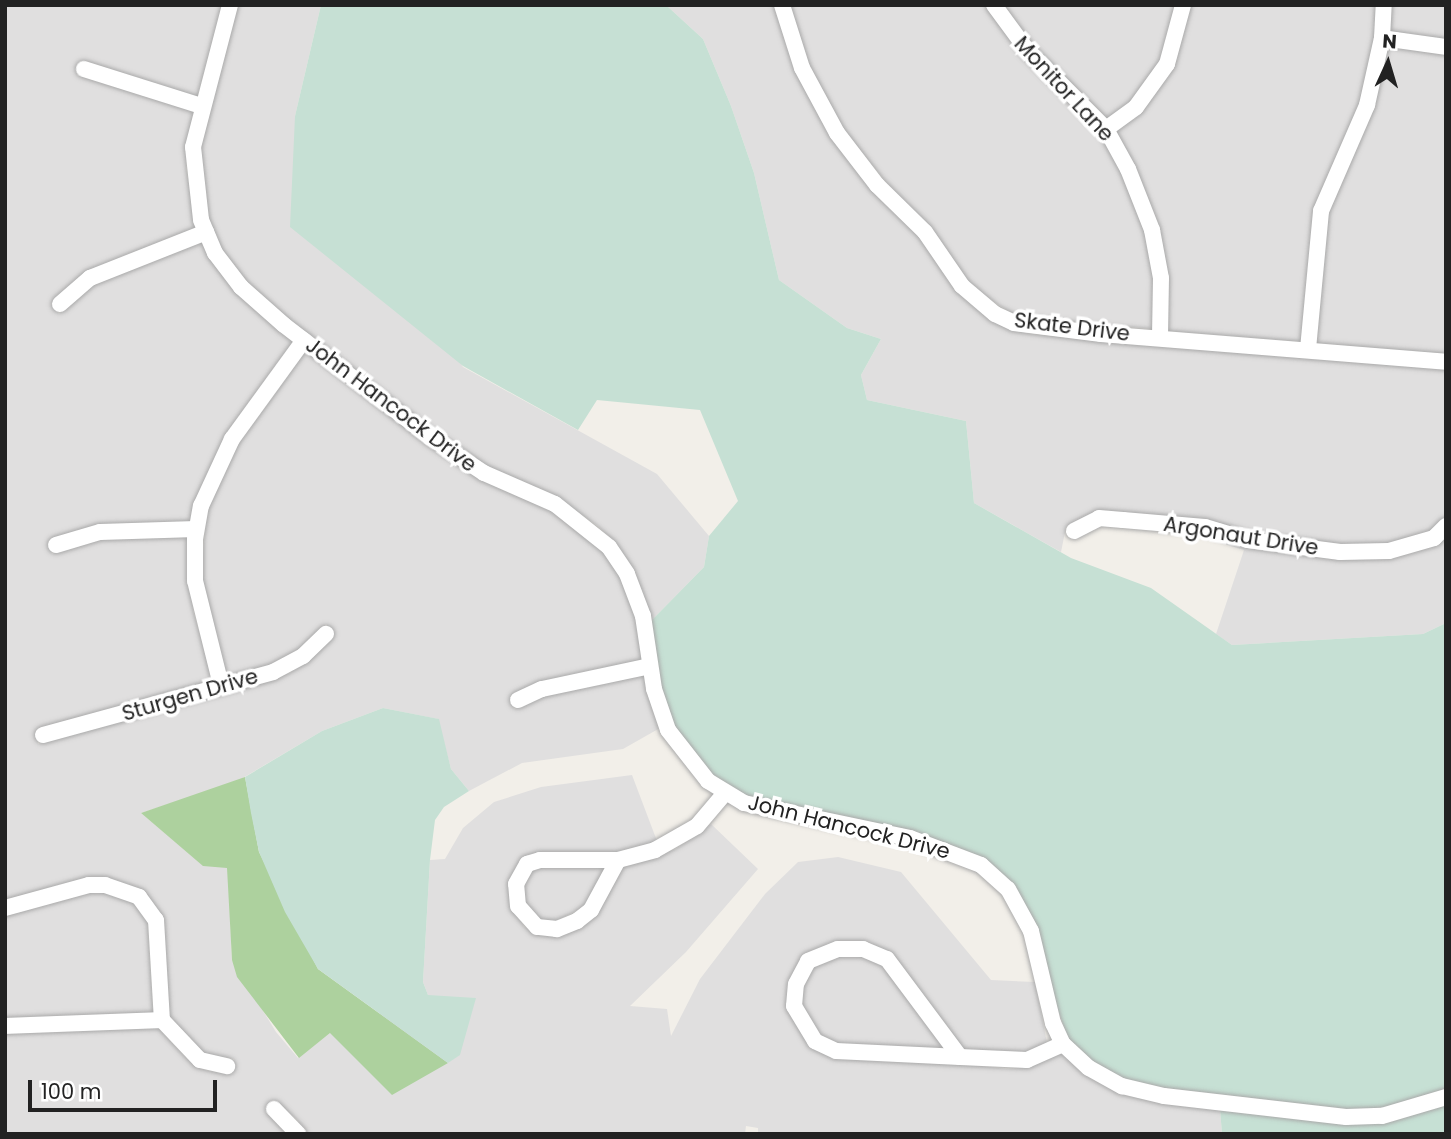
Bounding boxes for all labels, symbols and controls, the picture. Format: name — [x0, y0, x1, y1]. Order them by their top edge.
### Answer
north arrow — [1353, 28, 1423, 98]
text: N — [1381, 28, 1398, 56]
street label: Monitor Lane — [1009, 31, 1119, 147]
street label: Skate Drive — [1013, 307, 1131, 347]
street label: John Hancock Drive — [301, 333, 481, 477]
street label: Argonaut Drive — [1162, 511, 1320, 561]
street label: Sturgen Drive — [119, 664, 261, 726]
street label: John Hancock Drive — [745, 790, 953, 864]
scale bar — [32, 1066, 220, 1110]
text: 100 m — [41, 1077, 101, 1106]

